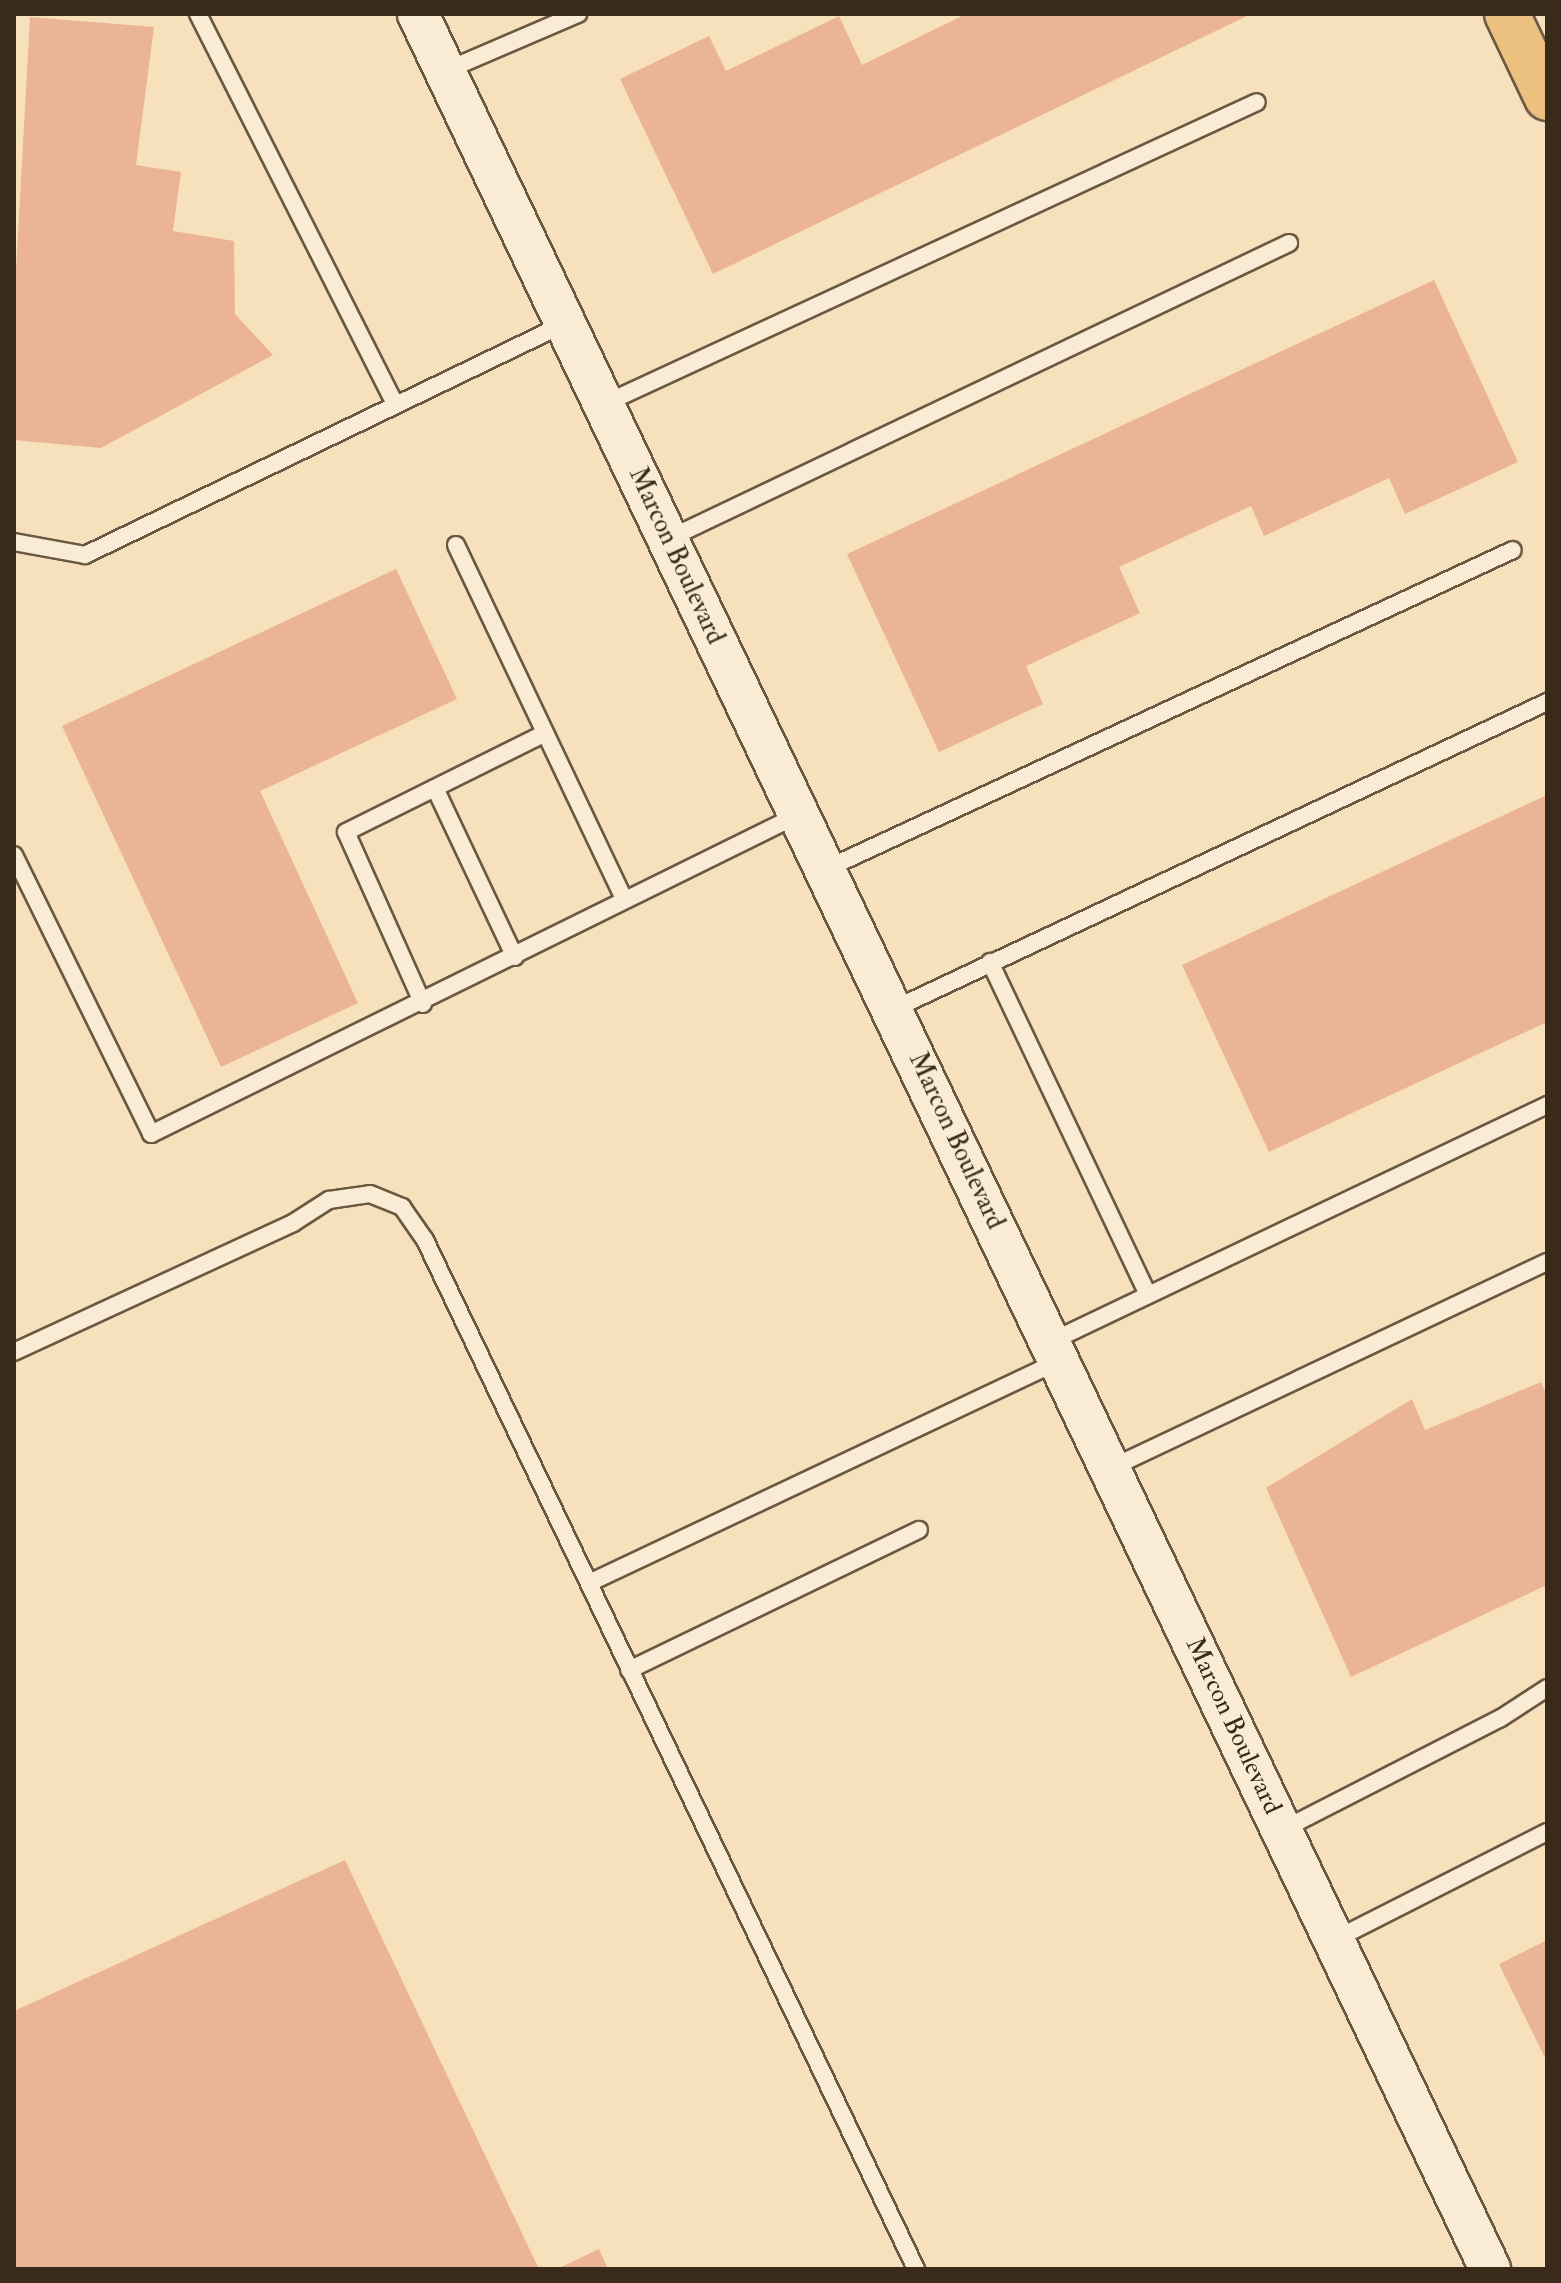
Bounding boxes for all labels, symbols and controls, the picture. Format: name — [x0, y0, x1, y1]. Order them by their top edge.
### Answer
street label: Marcon Boulevard — [621, 463, 731, 649]
street label: Marcon Boulevard — [901, 1048, 1011, 1234]
street label: Marcon Boulevard — [1178, 1633, 1288, 1819]

